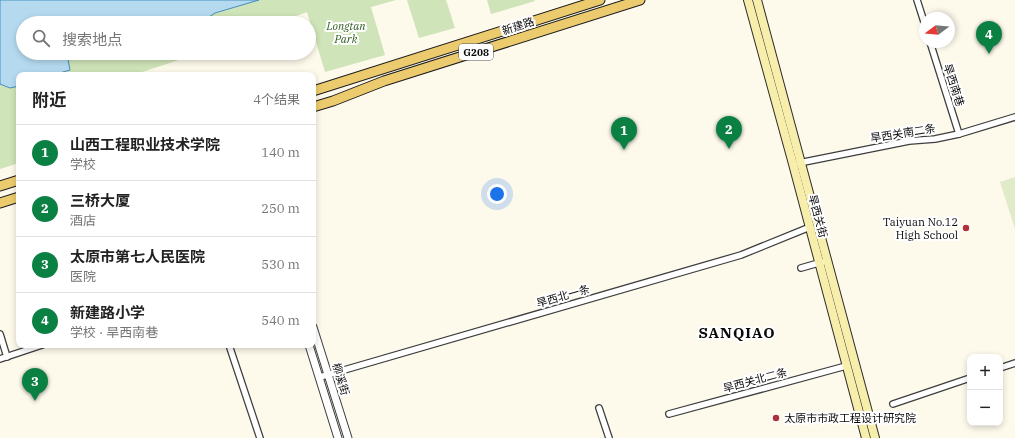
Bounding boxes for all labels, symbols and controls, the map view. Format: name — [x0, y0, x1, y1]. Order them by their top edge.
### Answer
north arrow — [919, 12, 955, 48]
street label: 新建路 — [500, 14, 536, 38]
search box — [16, 16, 316, 60]
park label: Longtan Park — [326, 19, 366, 46]
pin: 4 — [976, 21, 1002, 54]
icon: search — [30, 27, 52, 49]
text: 搜索地点 — [62, 30, 122, 49]
road number: G208 — [459, 44, 493, 60]
street label: 旱西南巷 — [941, 62, 967, 108]
text: 附近 — [32, 89, 66, 111]
text: 4个结果 — [253, 91, 300, 108]
pin: 2 — [716, 116, 742, 149]
pin: 1 — [611, 117, 637, 150]
street label: 旱西关南二条 — [869, 121, 937, 145]
text: 山西工程职业技术学院 — [70, 135, 220, 154]
text: 1 — [41, 144, 49, 161]
text: 140 m — [261, 144, 300, 161]
text: 学校 — [70, 156, 96, 173]
your location — [487, 184, 507, 204]
text: 三桥大厦 — [70, 191, 130, 210]
street label: 旱西关街 — [806, 193, 830, 239]
text: 2 — [41, 200, 49, 217]
text: 250 m — [261, 200, 300, 217]
text: 酒店 — [70, 212, 96, 229]
place label: Taiyuan No.12 High School — [883, 215, 958, 242]
marker: Taiyuan No.12 High School — [961, 223, 971, 233]
text: 太原市第七人民医院 — [70, 247, 205, 266]
text: 3 — [41, 256, 49, 273]
text: 530 m — [261, 256, 300, 273]
text: 医院 — [70, 268, 96, 285]
street label: 旱西北一条 — [535, 282, 591, 310]
text: 新建路小学 — [70, 303, 145, 322]
text: 4 — [41, 312, 49, 329]
text: 540 m — [261, 312, 300, 329]
district label: SANQIAO — [698, 323, 776, 342]
text: 学校 · 旱西南巷 — [70, 324, 158, 341]
map controls — [967, 354, 1003, 426]
button: + — [967, 354, 1003, 390]
street label: 柳溪街 — [329, 361, 353, 397]
street label: 旱西关北二条 — [721, 365, 789, 395]
pin: 3 — [22, 368, 48, 401]
button: − — [967, 390, 1003, 426]
place label: 太原市市政工程设计研究院 — [784, 411, 916, 425]
marker: 太原市市政工程设计研究院 — [771, 413, 781, 423]

